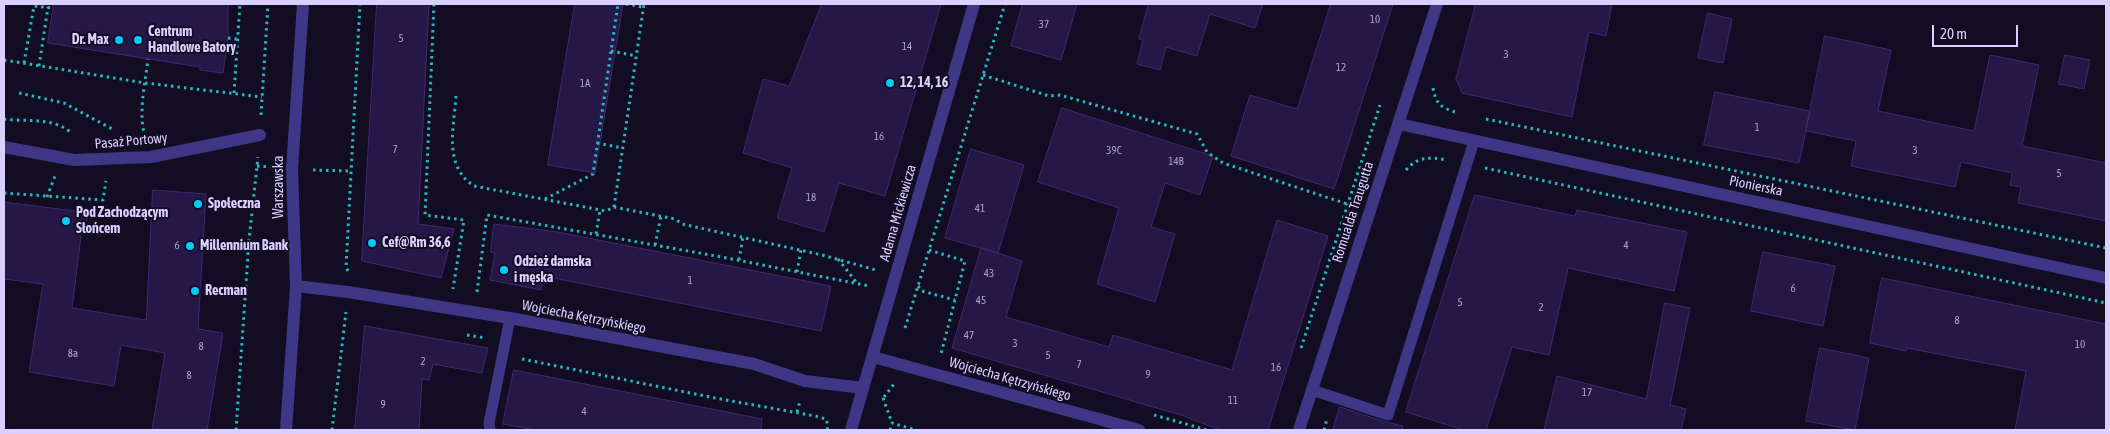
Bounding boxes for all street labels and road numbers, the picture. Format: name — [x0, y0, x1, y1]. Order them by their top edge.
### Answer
street label: Pasaż Portowy — [94, 129, 168, 153]
street label: Warszawska — [271, 156, 287, 218]
street label: Romualda Traugutta — [1329, 159, 1377, 265]
street label: Adama Mickiewicza — [876, 163, 920, 263]
street label: Pionierska — [1728, 172, 1784, 200]
street label: Wojciecha Kętrzyńskiego — [521, 297, 647, 337]
street label: Wojciecha Kętrzyńskiego — [947, 354, 1073, 404]

